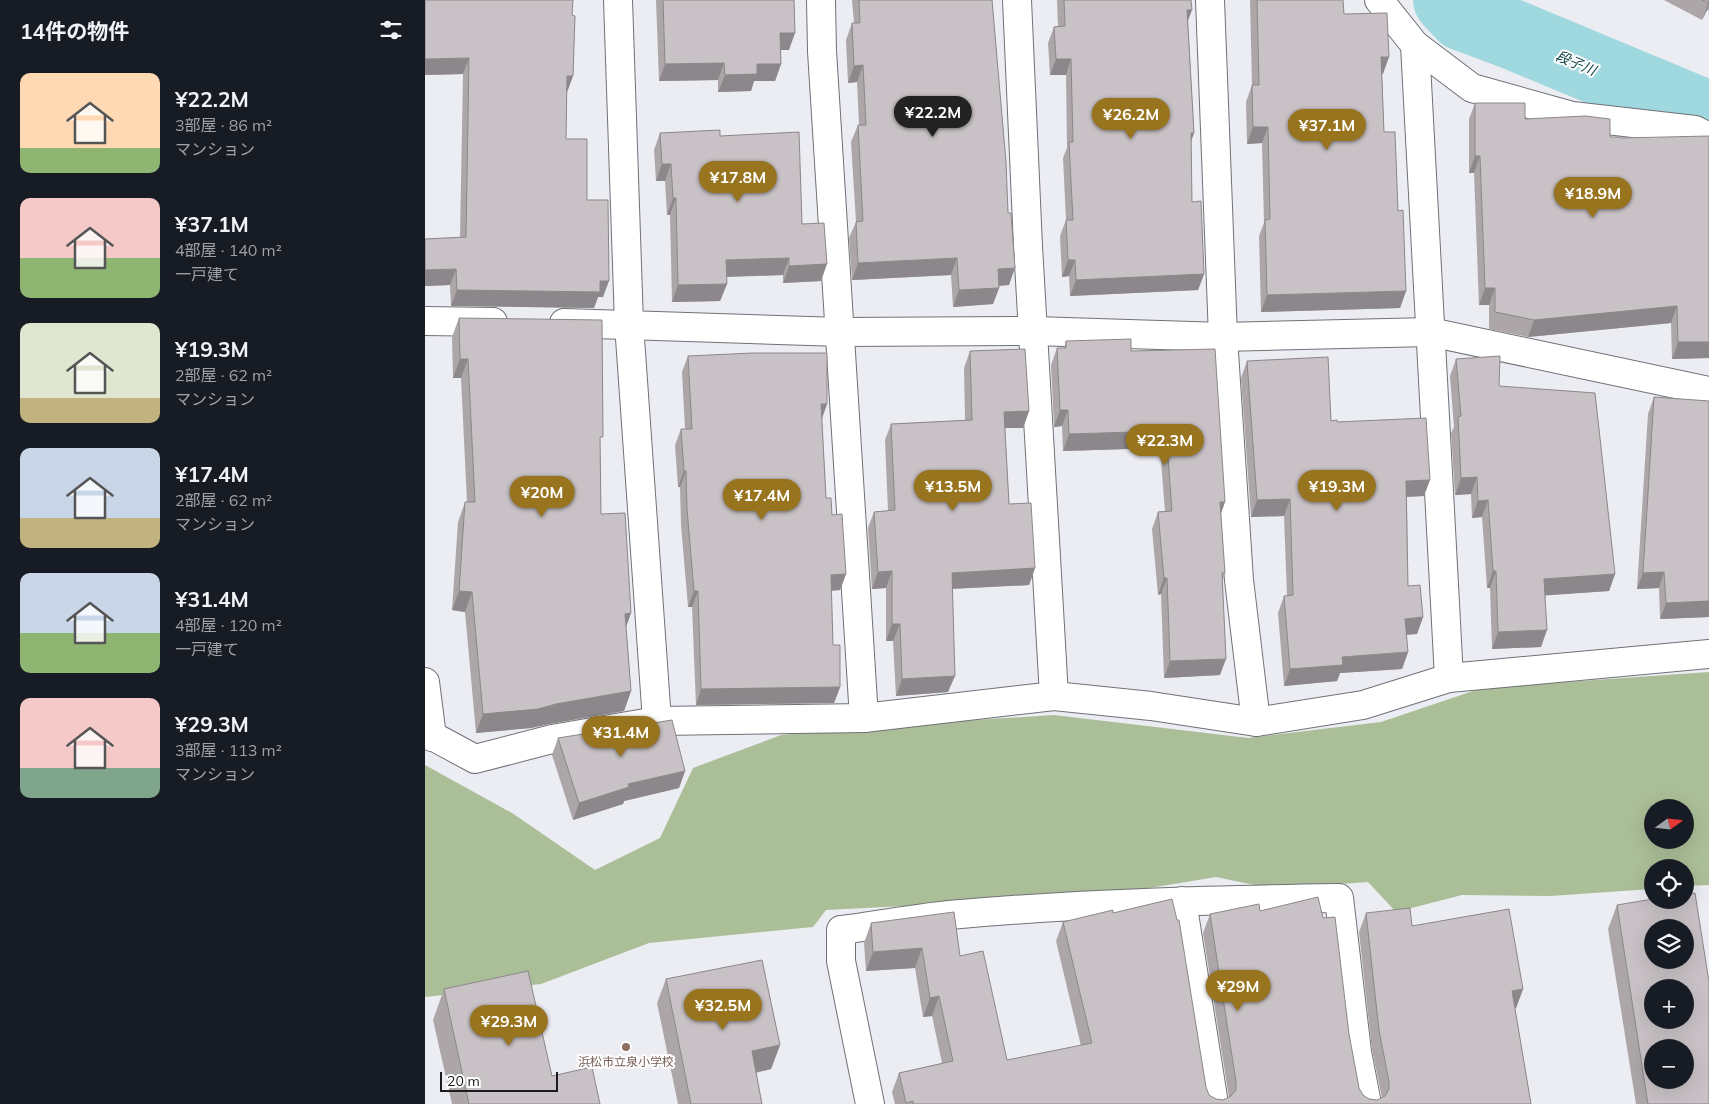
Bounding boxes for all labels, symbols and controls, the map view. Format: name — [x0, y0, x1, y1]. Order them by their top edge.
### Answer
icon: filters — [377, 16, 405, 44]
text: 14件の物件 — [20, 18, 129, 44]
water label: 段子川 — [1553, 47, 1601, 80]
text: ¥22.2M — [175, 86, 249, 112]
icon: home — [60, 93, 120, 153]
pin: ¥22.2M — [892, 96, 974, 138]
pin: ¥26.2M — [1090, 98, 1172, 140]
text: ¥22.2M — [905, 102, 961, 122]
text: ¥26.2M — [1103, 104, 1159, 124]
pin: ¥37.1M — [1286, 108, 1368, 151]
text: 3部屋 · 86 m² — [175, 115, 272, 135]
text: ¥37.1M — [1299, 115, 1355, 135]
text: マンション — [175, 139, 255, 159]
pin: ¥17.8M — [697, 160, 779, 203]
text: ¥17.8M — [710, 167, 766, 187]
pin: ¥18.9M — [1552, 176, 1634, 219]
text: ¥18.9M — [1565, 183, 1621, 203]
text: ¥37.1M — [175, 211, 249, 237]
icon: home — [60, 218, 120, 278]
text: 4部屋 · 140 m² — [175, 240, 282, 260]
text: 一戸建て — [175, 264, 239, 284]
text: ¥19.3M — [175, 336, 249, 362]
icon: home — [60, 343, 120, 403]
text: 2部屋 · 62 m² — [175, 365, 272, 385]
text: マンション — [175, 389, 255, 409]
pin: ¥22.3M — [1124, 424, 1206, 466]
text: ¥22.3M — [1137, 430, 1193, 450]
text: ¥17.4M — [175, 461, 249, 487]
icon: home — [60, 468, 120, 528]
pin: ¥13.5M — [912, 470, 994, 512]
pin: ¥19.3M — [1296, 470, 1378, 512]
pin: ¥20M — [512, 476, 572, 518]
text: ¥13.5M — [925, 476, 981, 496]
text: ¥19.3M — [1309, 476, 1365, 496]
pin: ¥17.4M — [721, 478, 803, 521]
text: ¥20M — [521, 482, 563, 502]
text: ¥17.4M — [734, 485, 790, 505]
text: 2部屋 · 62 m² — [175, 490, 272, 510]
text: マンション — [175, 514, 255, 534]
text: ¥31.4M — [175, 586, 249, 612]
icon: home — [60, 593, 120, 653]
text: 4部屋 · 120 m² — [175, 615, 282, 635]
text: 一戸建て — [175, 639, 239, 659]
text: ¥29.3M — [175, 711, 249, 737]
pin: ¥31.4M — [580, 716, 662, 758]
icon: home — [60, 718, 120, 778]
text: ¥31.4M — [593, 722, 649, 742]
text: 3部屋 · 113 m² — [175, 740, 282, 760]
text: マンション — [175, 764, 255, 784]
north arrow — [1644, 799, 1694, 849]
map controls — [1644, 799, 1694, 1089]
button: locate — [1644, 859, 1694, 909]
button: layers — [1644, 919, 1694, 969]
pin: ¥29M — [1208, 970, 1268, 1012]
text: ¥29M — [1217, 976, 1259, 996]
button: + — [1644, 979, 1694, 1029]
pin: ¥32.5M — [682, 988, 764, 1031]
text: ¥32.5M — [695, 995, 751, 1015]
pin: ¥29.3M — [468, 1004, 550, 1047]
text: ¥29.3M — [481, 1011, 537, 1031]
button: − — [1644, 1039, 1694, 1089]
marker: 浜松市立泉小学校 — [620, 1041, 632, 1053]
place label: 浜松市立泉小学校 — [578, 1054, 674, 1069]
scale bar — [440, 1069, 557, 1092]
text: 20 m — [447, 1072, 480, 1090]

